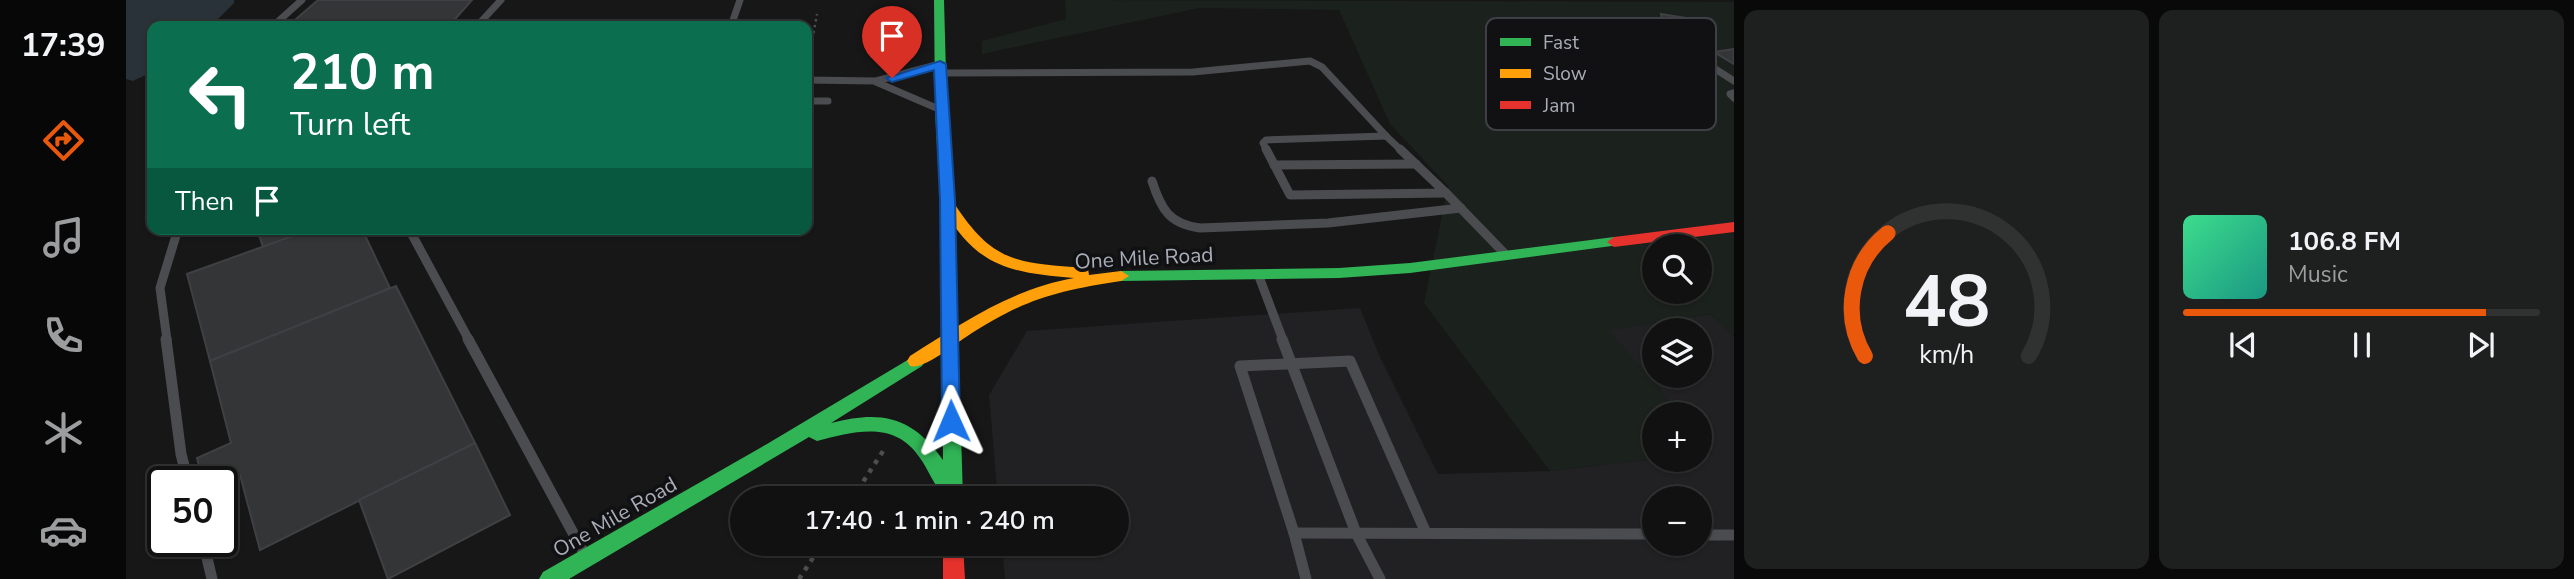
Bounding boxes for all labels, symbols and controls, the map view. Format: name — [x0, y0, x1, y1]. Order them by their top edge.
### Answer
pin — [862, 6, 922, 78]
icon: arrive — [873, 17, 911, 55]
legend — [1486, 18, 1716, 130]
text: 17:39 — [21, 24, 105, 67]
text: Fast — [1543, 30, 1579, 56]
text: 210 m — [290, 39, 434, 106]
icon: left — [175, 49, 266, 140]
text: Slow — [1543, 61, 1587, 87]
text: Jam — [1542, 93, 1576, 119]
text: Turn left — [290, 103, 410, 146]
icon: directions — [39, 116, 88, 165]
icon: arrive — [248, 182, 286, 220]
text: Then — [175, 184, 234, 219]
icon: music — [39, 213, 88, 262]
text: 106.8 FM — [2288, 224, 2401, 259]
map controls — [1642, 234, 1712, 556]
button: search — [1642, 234, 1712, 304]
street label: One Mile Road — [1074, 240, 1214, 276]
text: 48 — [1903, 252, 1990, 352]
text: Music — [2288, 259, 2348, 290]
icon: phone — [39, 311, 88, 360]
button: layers — [1642, 318, 1712, 388]
icon: previous — [2224, 326, 2262, 364]
icon: pause — [2343, 326, 2381, 364]
icon: next — [2462, 326, 2500, 364]
text: km/h — [1919, 337, 1974, 371]
position arrow — [914, 384, 988, 458]
button: + — [1642, 402, 1712, 472]
icon: climate — [39, 408, 88, 457]
speed limit sign: 50 — [147, 466, 238, 557]
street label: One Mile Road — [548, 470, 682, 564]
button: − — [1642, 486, 1712, 556]
text: 17:40 · 1 min · 240 m — [804, 503, 1055, 538]
icon: car — [39, 506, 88, 555]

